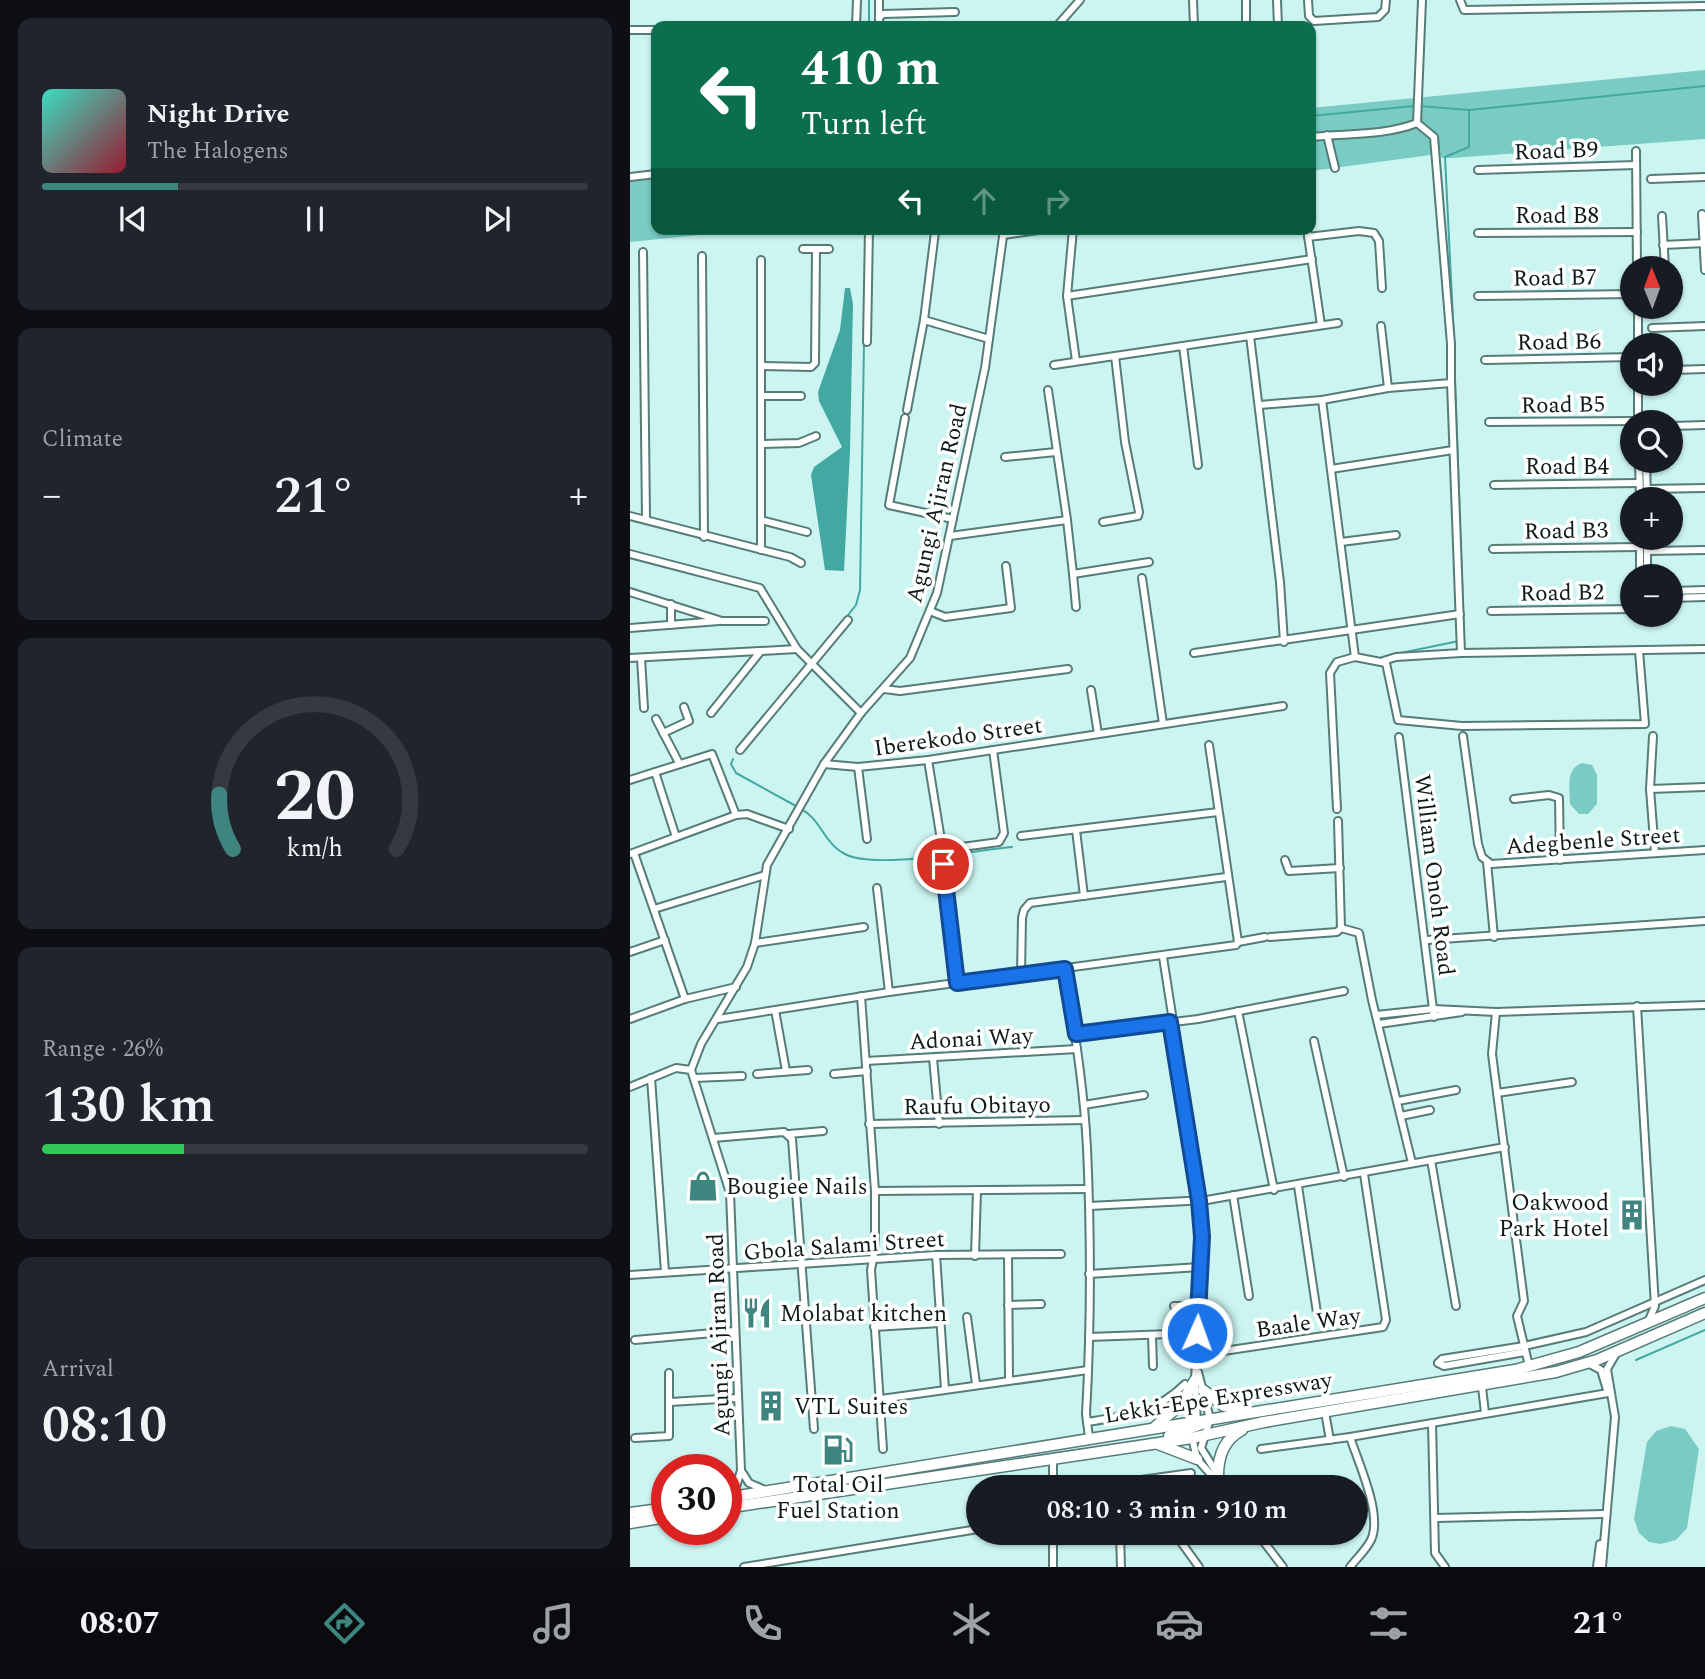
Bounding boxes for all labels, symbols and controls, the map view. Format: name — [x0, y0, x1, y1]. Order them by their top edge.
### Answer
text: 410 m — [801, 32, 940, 107]
icon: left — [686, 49, 777, 140]
text: Night Drive — [147, 94, 289, 134]
text: Turn left — [801, 100, 927, 149]
street label: Road B9 — [1513, 133, 1599, 170]
text: The Halogens — [147, 134, 289, 169]
icon: left — [892, 182, 930, 220]
icon: ahead — [965, 182, 1003, 220]
icon: right — [1038, 182, 1076, 220]
street label: Road B8 — [1515, 199, 1599, 234]
icon: previous — [114, 200, 152, 238]
icon: pause — [296, 200, 334, 238]
icon: next — [478, 200, 516, 238]
north arrow — [1620, 256, 1684, 318]
map controls — [1620, 256, 1683, 627]
street label: Road B7 — [1513, 260, 1597, 297]
street label: Road B6 — [1517, 324, 1601, 361]
button: sound — [1620, 333, 1683, 396]
street label: Road B5 — [1521, 387, 1605, 424]
street label: Agungi Ajiran Road — [897, 400, 977, 607]
button: search — [1620, 410, 1683, 473]
text: Climate — [42, 422, 123, 457]
street label: Road B4 — [1525, 450, 1610, 485]
text: 21° — [274, 457, 356, 536]
text: − — [42, 467, 61, 525]
text: + — [569, 467, 588, 525]
button: + — [1620, 487, 1683, 550]
street label: Road B3 — [1524, 513, 1608, 550]
button: − — [1620, 564, 1683, 627]
street label: Road B2 — [1520, 575, 1604, 612]
street label: Iberekodo Street — [872, 708, 1045, 767]
text: 20 — [274, 743, 356, 854]
street label: William Onoh Road — [1404, 773, 1463, 978]
street label: Adegbenle Street — [1505, 818, 1682, 865]
text: km/h — [287, 830, 343, 868]
pin — [913, 834, 973, 894]
icon: arrive — [924, 845, 962, 883]
street label: Adonai Way — [908, 1019, 1035, 1060]
text: Range · 26% — [42, 1032, 163, 1067]
text: 130 km — [42, 1066, 215, 1145]
street label: Raufu Obitayo — [903, 1088, 1051, 1125]
shop icon: Bougiee Nails — [686, 1169, 720, 1203]
place label: Bougiee Nails — [726, 1170, 868, 1205]
place label: Oakwood Park Hotel — [1499, 1186, 1609, 1247]
building icon: Oakwood Park Hotel — [1615, 1198, 1649, 1232]
street label: Gbola Salami Street — [742, 1222, 946, 1271]
street label: Agungi Ajiran Road — [698, 1232, 741, 1437]
restaurant icon: Molabat kitchen — [740, 1296, 774, 1330]
position arrow — [1160, 1296, 1234, 1370]
place label: Molabat kitchen — [780, 1297, 947, 1332]
street label: Baale Way — [1254, 1299, 1364, 1348]
text: Arrival — [42, 1352, 114, 1387]
street label: Lekki-Epe Expressway — [1102, 1363, 1336, 1434]
text: 08:10 — [42, 1386, 167, 1465]
building icon: VTL Suites — [754, 1389, 788, 1423]
place label: VTL Suites — [794, 1390, 908, 1425]
fuel station icon: Total Oil Fuel Station — [821, 1433, 855, 1467]
speed limit sign: 30 — [651, 1454, 742, 1545]
place label: Total Oil Fuel Station — [776, 1468, 900, 1529]
text: 08:10 · 3 min · 910 m — [1047, 1490, 1287, 1530]
text: 08:07 — [80, 1599, 160, 1648]
icon: directions — [320, 1599, 369, 1648]
icon: music — [529, 1599, 578, 1648]
icon: phone — [738, 1599, 787, 1648]
icon: climate — [947, 1599, 996, 1648]
icon: car — [1155, 1599, 1204, 1648]
icon: filters — [1364, 1599, 1413, 1648]
text: 21° — [1573, 1599, 1625, 1648]

